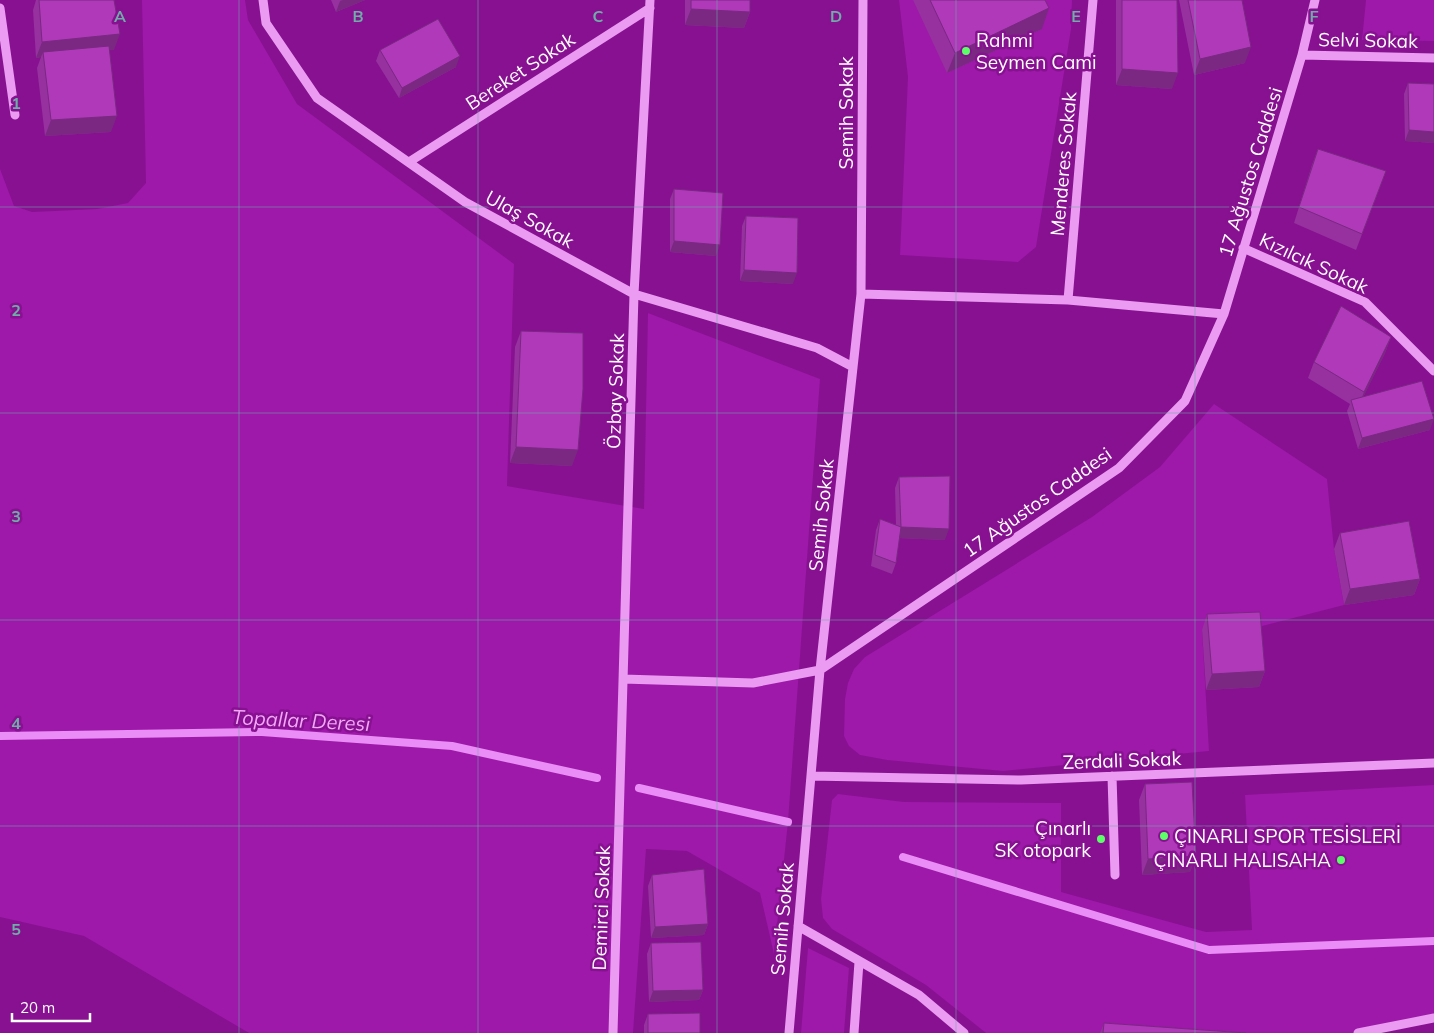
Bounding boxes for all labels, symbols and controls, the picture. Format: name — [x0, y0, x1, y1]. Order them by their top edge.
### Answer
text: A — [114, 6, 126, 26]
text: B — [352, 6, 364, 26]
text: C — [593, 6, 604, 26]
text: D — [830, 6, 842, 26]
text: E — [1071, 6, 1081, 26]
text: F — [1309, 6, 1319, 26]
street label: Bereket Sokak — [461, 27, 579, 115]
street label: Selvi Sokak — [1318, 27, 1418, 53]
place label: Rahmi Seymen Cami — [976, 28, 1097, 74]
marker: Rahmi Seymen Cami — [960, 45, 972, 57]
street label: Semih Sokak — [834, 56, 858, 170]
street label: 17 Ağustos Caddesi — [1213, 84, 1287, 260]
street label: Menderes Sokak — [1045, 91, 1081, 237]
text: 1 — [11, 93, 21, 113]
street label: Ulaş Sokak — [481, 185, 579, 253]
street label: Kızılcık Sokak — [1256, 227, 1373, 299]
text: 2 — [11, 300, 21, 320]
street label: Özbay Sokak — [601, 332, 629, 449]
street label: 17 Ağustos Caddesi — [958, 442, 1116, 562]
street label: Semih Sokak — [803, 457, 839, 572]
text: 3 — [11, 506, 21, 526]
water label: Topallar Deresi — [231, 704, 371, 736]
text: 4 — [11, 713, 21, 733]
street label: Zerdali Sokak — [1062, 746, 1182, 774]
place label: Çınarlı SK otopark — [995, 816, 1091, 862]
place label: ÇINARLI SPOR TESİSLERİ — [1174, 824, 1401, 848]
marker: ÇINARLI SPOR TESİSLERİ — [1158, 830, 1170, 842]
marker: Çınarlı SK otopark — [1095, 833, 1107, 845]
street label: Demirci Sokak — [587, 845, 615, 971]
place label: ÇINARLI HALISAHA — [1153, 848, 1331, 872]
marker: ÇINARLI HALISAHA — [1335, 854, 1347, 866]
street label: Semih Sokak — [765, 861, 799, 976]
text: 5 — [11, 919, 21, 939]
scale bar — [12, 990, 90, 1022]
text: 20 m — [20, 998, 55, 1017]

